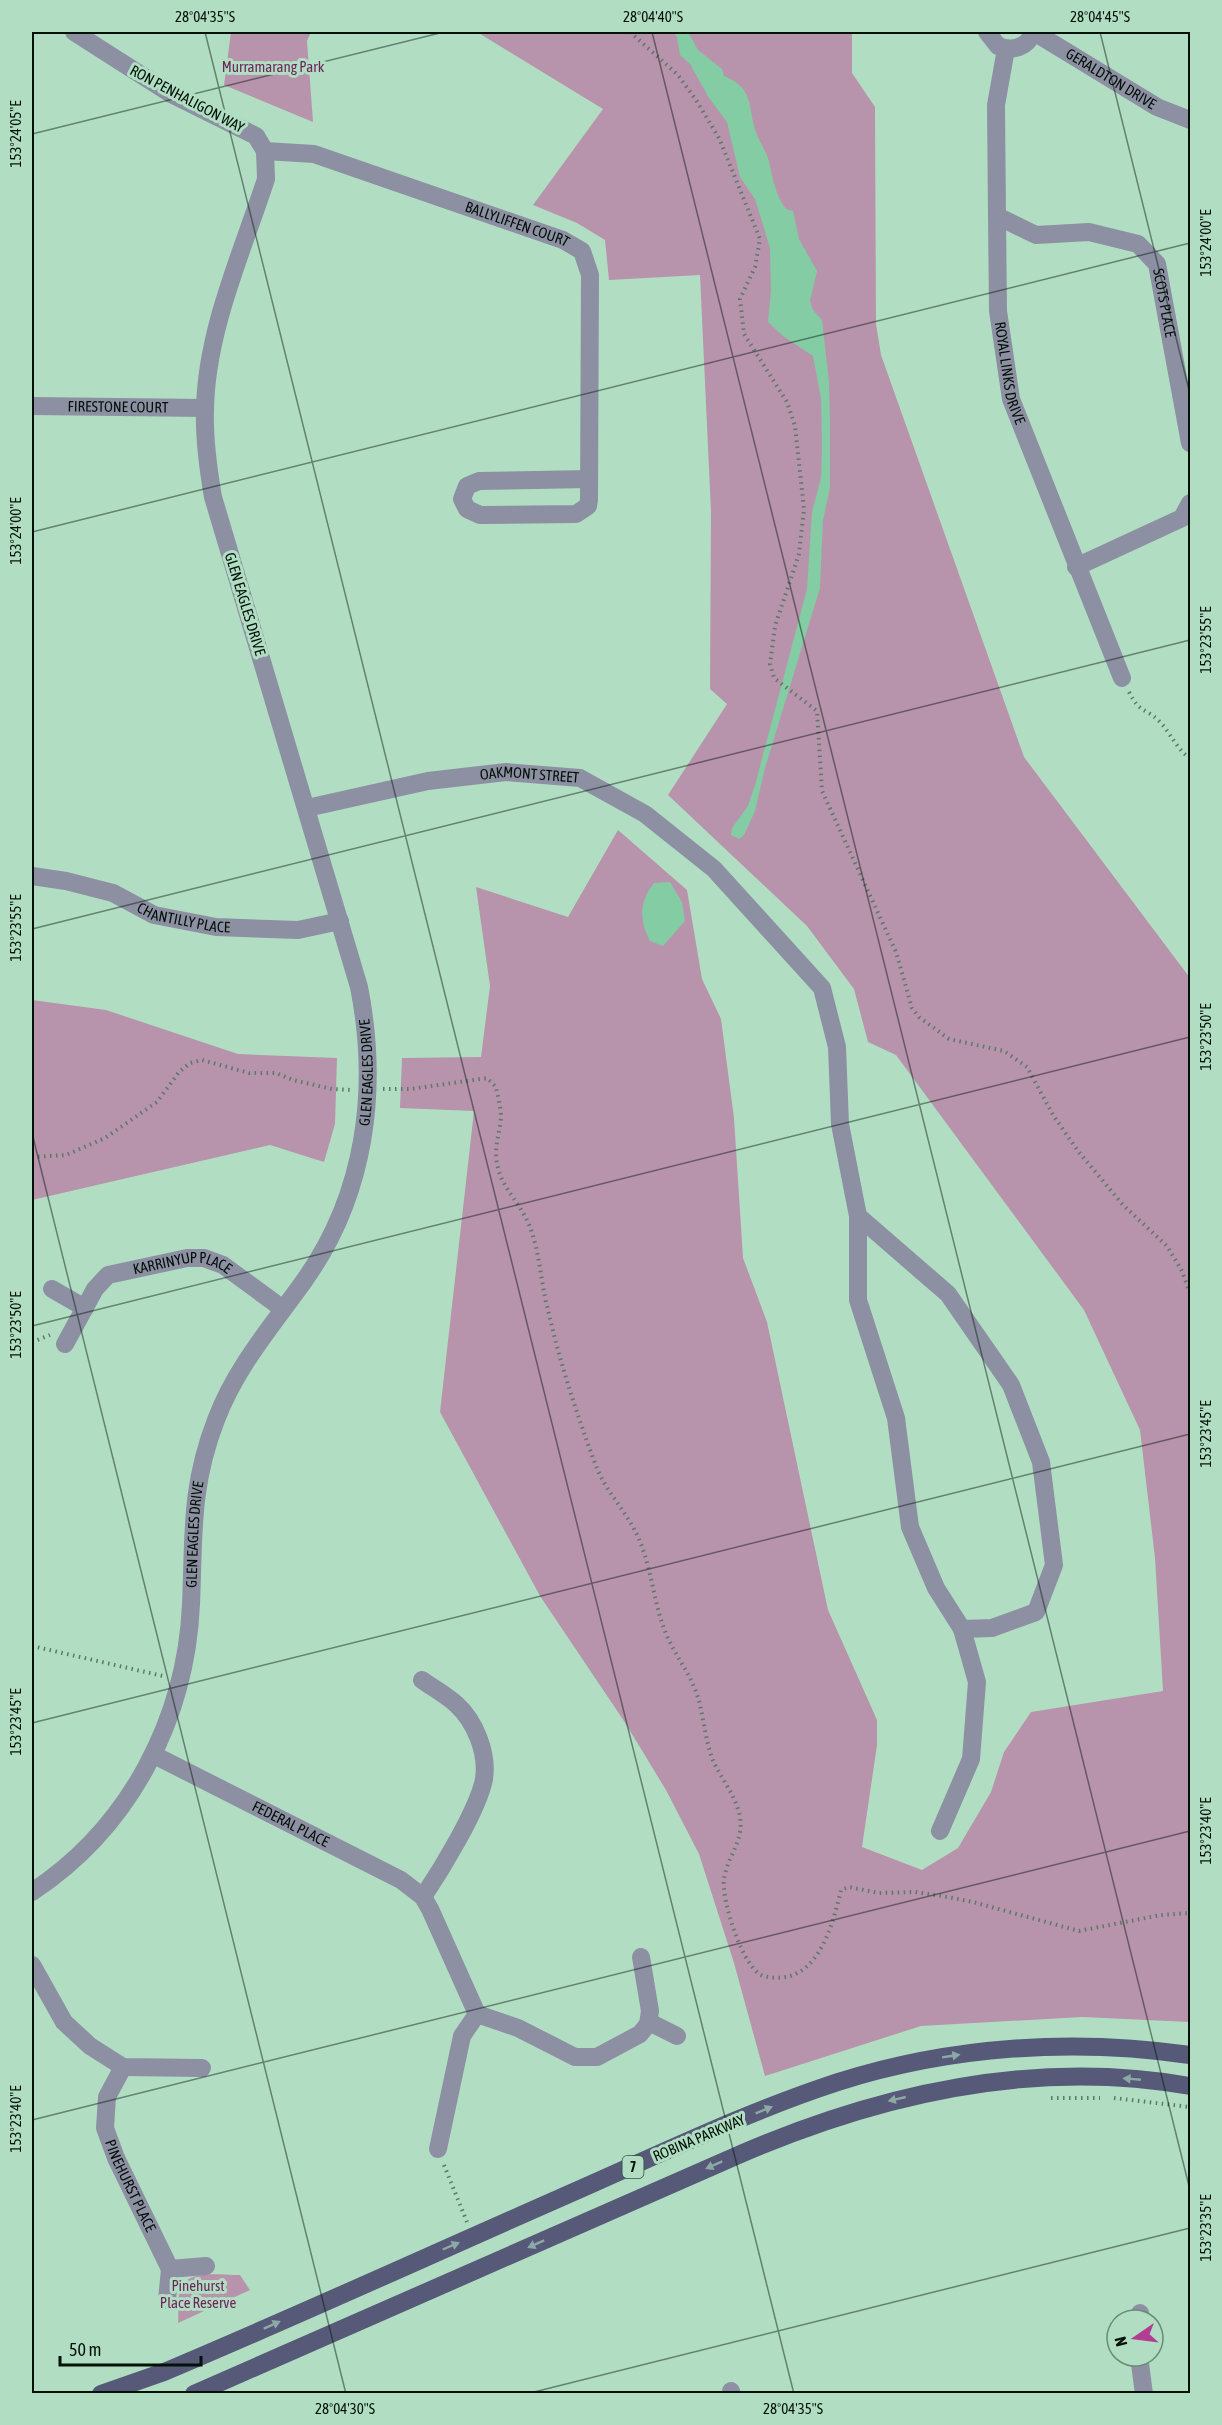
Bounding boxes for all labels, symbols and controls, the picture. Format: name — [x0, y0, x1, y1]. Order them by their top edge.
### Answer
text: 28°04'35"S — [175, 8, 235, 25]
text: 28°04'40"S — [623, 8, 683, 25]
text: 28°04'45"S — [1070, 8, 1130, 25]
street label: GERALDTON DRIVE — [1063, 44, 1160, 113]
park label: Murramarang Park — [222, 58, 325, 75]
street label: RON PENHALIGON WAY — [127, 61, 247, 136]
text: 153°24'05"E — [7, 100, 24, 168]
street label: BALLYLIFFEN COURT — [463, 198, 573, 250]
text: 153°24'00"E — [1197, 209, 1214, 277]
street label: SCOTS PLACE — [1150, 267, 1179, 339]
street label: ROYAL LINKS DRIVE — [992, 320, 1029, 427]
street label: FIRESTONE COURT — [68, 397, 169, 416]
text: 153°24'00"E — [7, 497, 24, 565]
street label: GLEN EAGLES DRIVE — [222, 550, 269, 658]
text: 153°23'55"E — [1197, 606, 1214, 674]
street label: OAKMONT STREET — [479, 763, 580, 786]
text: 153°23'55"E — [7, 894, 24, 962]
street label: CHANTILLY PLACE — [134, 899, 231, 936]
text: 153°23'50"E — [1197, 1003, 1214, 1071]
street label: GLEN EAGLES DRIVE — [355, 1018, 376, 1127]
street label: KARRINYUP PLACE — [131, 1249, 236, 1277]
text: 153°23'50"E — [7, 1291, 24, 1359]
text: 153°23'45"E — [1197, 1400, 1214, 1468]
street label: GLEN EAGLES DRIVE — [183, 1479, 207, 1588]
text: 153°23'45"E — [7, 1688, 24, 1756]
street label: FEDERAL PLACE — [250, 1797, 332, 1850]
text: 153°23'40"E — [1197, 1797, 1214, 1865]
one-way arrow — [942, 2052, 961, 2061]
one-way arrow — [1123, 2074, 1142, 2084]
text: 153°23'40"E — [7, 2085, 24, 2153]
one-way arrow — [888, 2095, 906, 2105]
one-way arrow — [756, 2105, 774, 2115]
street label: ROBINA PARKWAY — [650, 2110, 748, 2165]
street label: PINEHURST PLACE — [102, 2137, 160, 2235]
road number: 7 — [622, 2156, 644, 2178]
one-way arrow — [705, 2160, 723, 2170]
text: 153°23'35"E — [1197, 2194, 1214, 2262]
one-way arrow — [527, 2239, 544, 2248]
one-way arrow — [442, 2241, 460, 2251]
park label: Pinehurst Place Reserve — [160, 2277, 236, 2311]
north arrow — [1105, 2308, 1165, 2368]
one-way arrow — [264, 2320, 282, 2330]
scale bar — [60, 2329, 201, 2367]
text: N — [1111, 2335, 1130, 2348]
text: 50 m — [69, 2339, 101, 2360]
text: 28°04'30"S — [315, 2400, 375, 2417]
text: 28°04'35"S — [763, 2400, 823, 2417]

